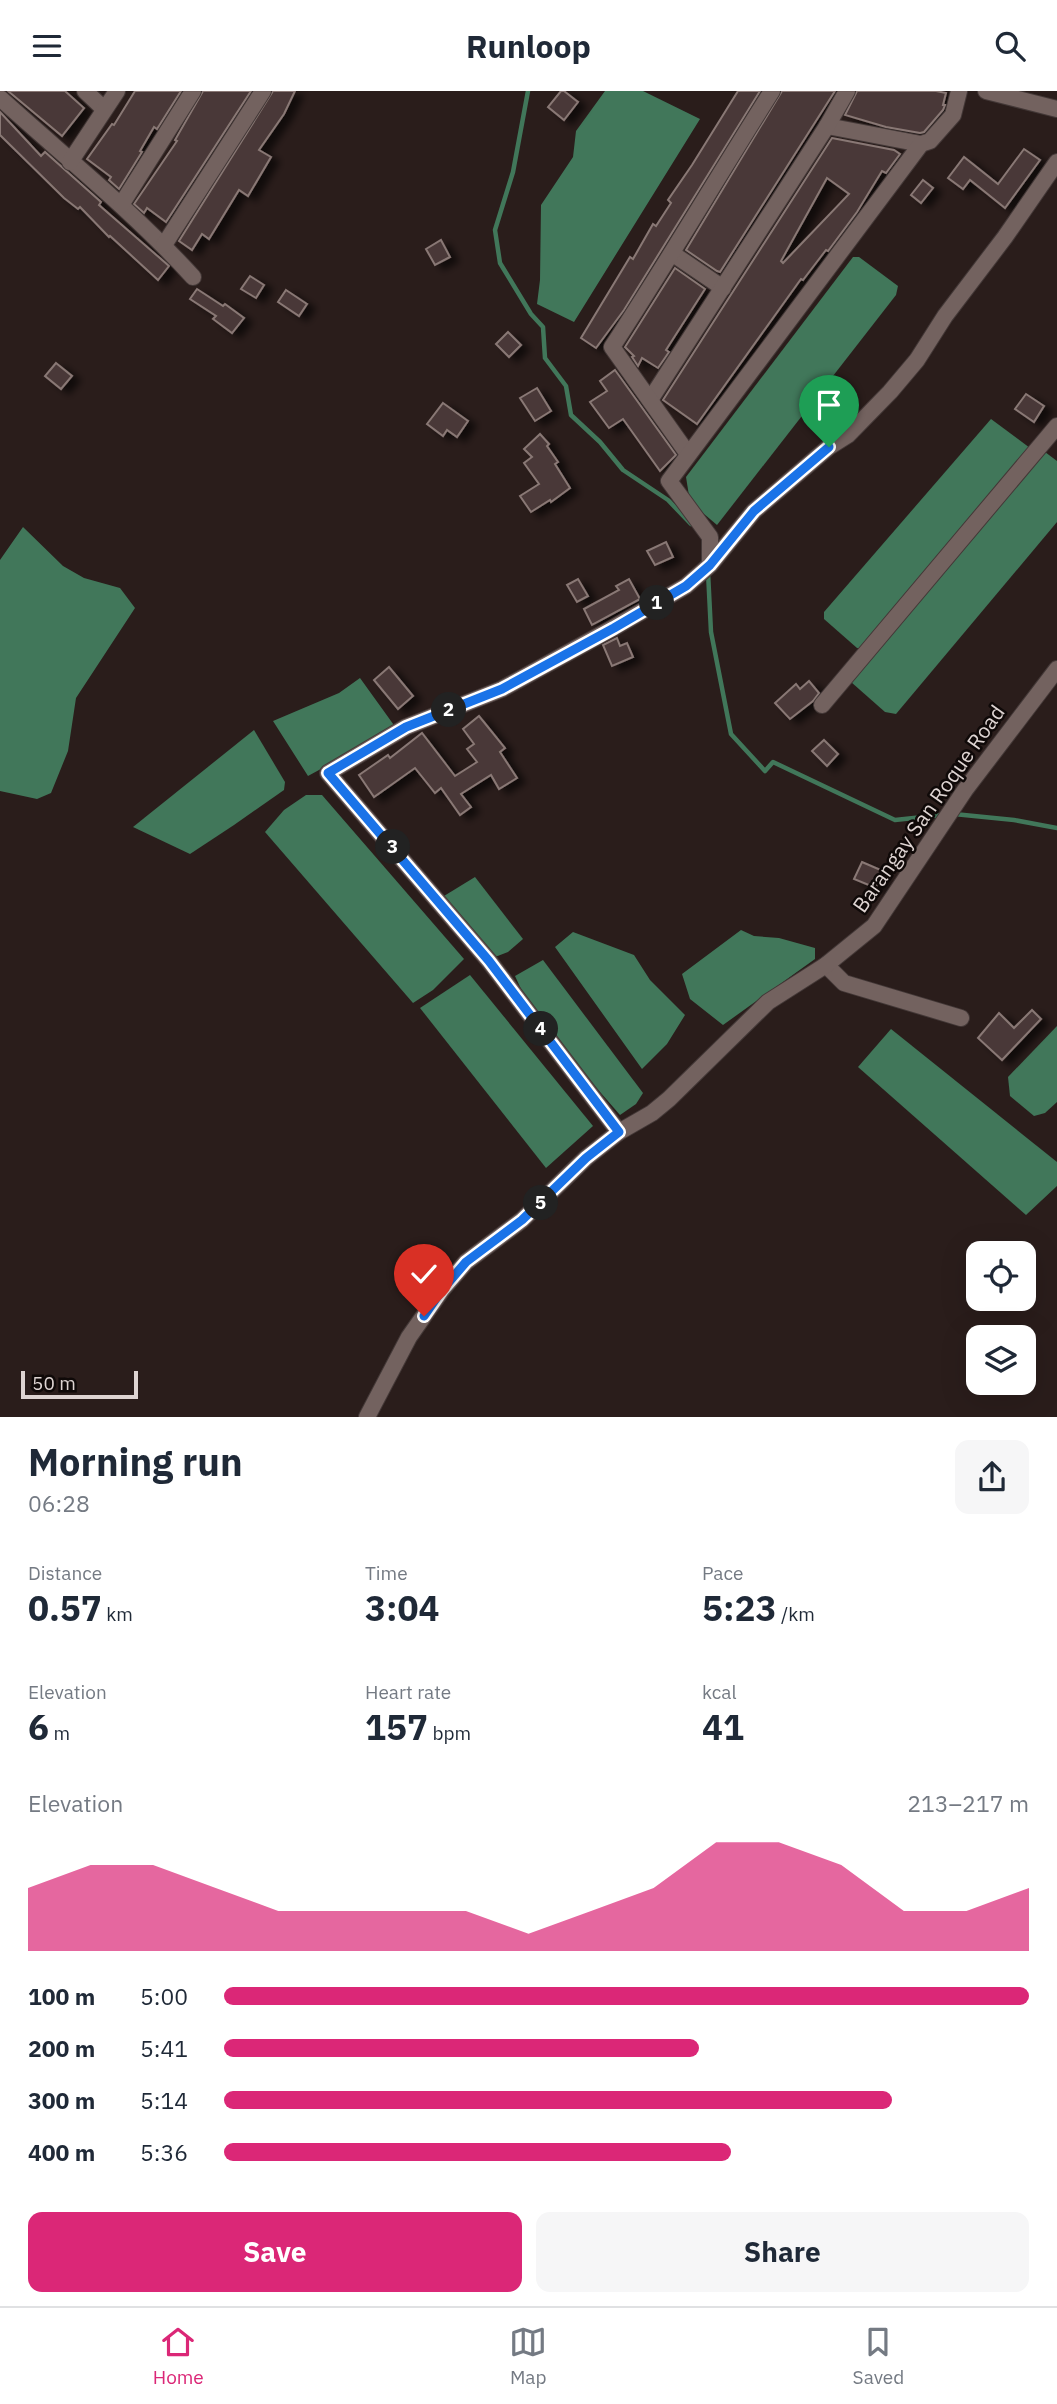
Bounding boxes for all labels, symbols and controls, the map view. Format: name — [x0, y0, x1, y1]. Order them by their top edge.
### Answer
text: Runloop — [466, 25, 591, 67]
icon: menu — [28, 27, 66, 65]
icon: search — [991, 27, 1029, 65]
pin — [799, 375, 859, 447]
icon: arrive — [810, 386, 848, 424]
pin: 1 — [640, 585, 674, 621]
text: 1 — [651, 590, 662, 614]
pin: 2 — [432, 693, 466, 727]
text: 2 — [443, 697, 454, 721]
street label: Barangay San Roque Road — [846, 699, 1011, 918]
pin: 3 — [376, 829, 410, 865]
text: 3 — [387, 834, 398, 858]
pin: 4 — [524, 1011, 558, 1047]
text: 4 — [535, 1016, 546, 1040]
pin: 5 — [524, 1185, 558, 1221]
text: 5 — [535, 1190, 546, 1214]
map controls — [966, 1241, 1036, 1395]
button: locate — [966, 1241, 1036, 1311]
pin — [394, 1244, 454, 1316]
icon: check — [405, 1255, 443, 1293]
button: layers — [966, 1325, 1036, 1395]
scale bar — [21, 1368, 138, 1400]
text: 50 m — [32, 1371, 76, 1395]
text: Morning run — [28, 1437, 243, 1486]
button: share — [955, 1440, 1029, 1514]
text: 06:28 — [28, 1488, 90, 1518]
text: Distance — [28, 1561, 102, 1585]
text: Time — [365, 1561, 408, 1585]
text: Pace — [702, 1561, 743, 1585]
text: 0.57 — [28, 1585, 102, 1631]
text: 3:04 — [365, 1585, 440, 1631]
text: 5:23 — [702, 1585, 777, 1631]
text: km — [102, 1602, 133, 1626]
text: /km — [777, 1602, 815, 1626]
text: Elevation — [28, 1680, 107, 1704]
text: Heart rate — [365, 1680, 451, 1704]
text: kcal — [702, 1680, 737, 1704]
text: 6 — [28, 1704, 49, 1750]
text: 157 — [365, 1704, 428, 1750]
text: 41 — [702, 1704, 744, 1750]
text: m — [49, 1721, 70, 1745]
text: bpm — [428, 1721, 471, 1745]
text: Elevation — [28, 1788, 123, 1818]
text: 213–217 m — [907, 1788, 1029, 1818]
text: 100 m — [28, 1981, 95, 2011]
text: 5:00 — [140, 1981, 188, 2011]
text: 200 m — [28, 2033, 95, 2063]
text: 5:41 — [140, 2033, 188, 2063]
text: 300 m — [28, 2085, 95, 2115]
text: 5:14 — [140, 2085, 188, 2115]
text: 400 m — [28, 2137, 95, 2167]
text: 5:36 — [140, 2137, 188, 2167]
button: Save — [28, 2212, 522, 2292]
button: Share — [536, 2212, 1029, 2292]
tab: Home — [153, 2323, 204, 2389]
tab: Map — [509, 2323, 547, 2389]
tab: Saved — [853, 2323, 904, 2389]

